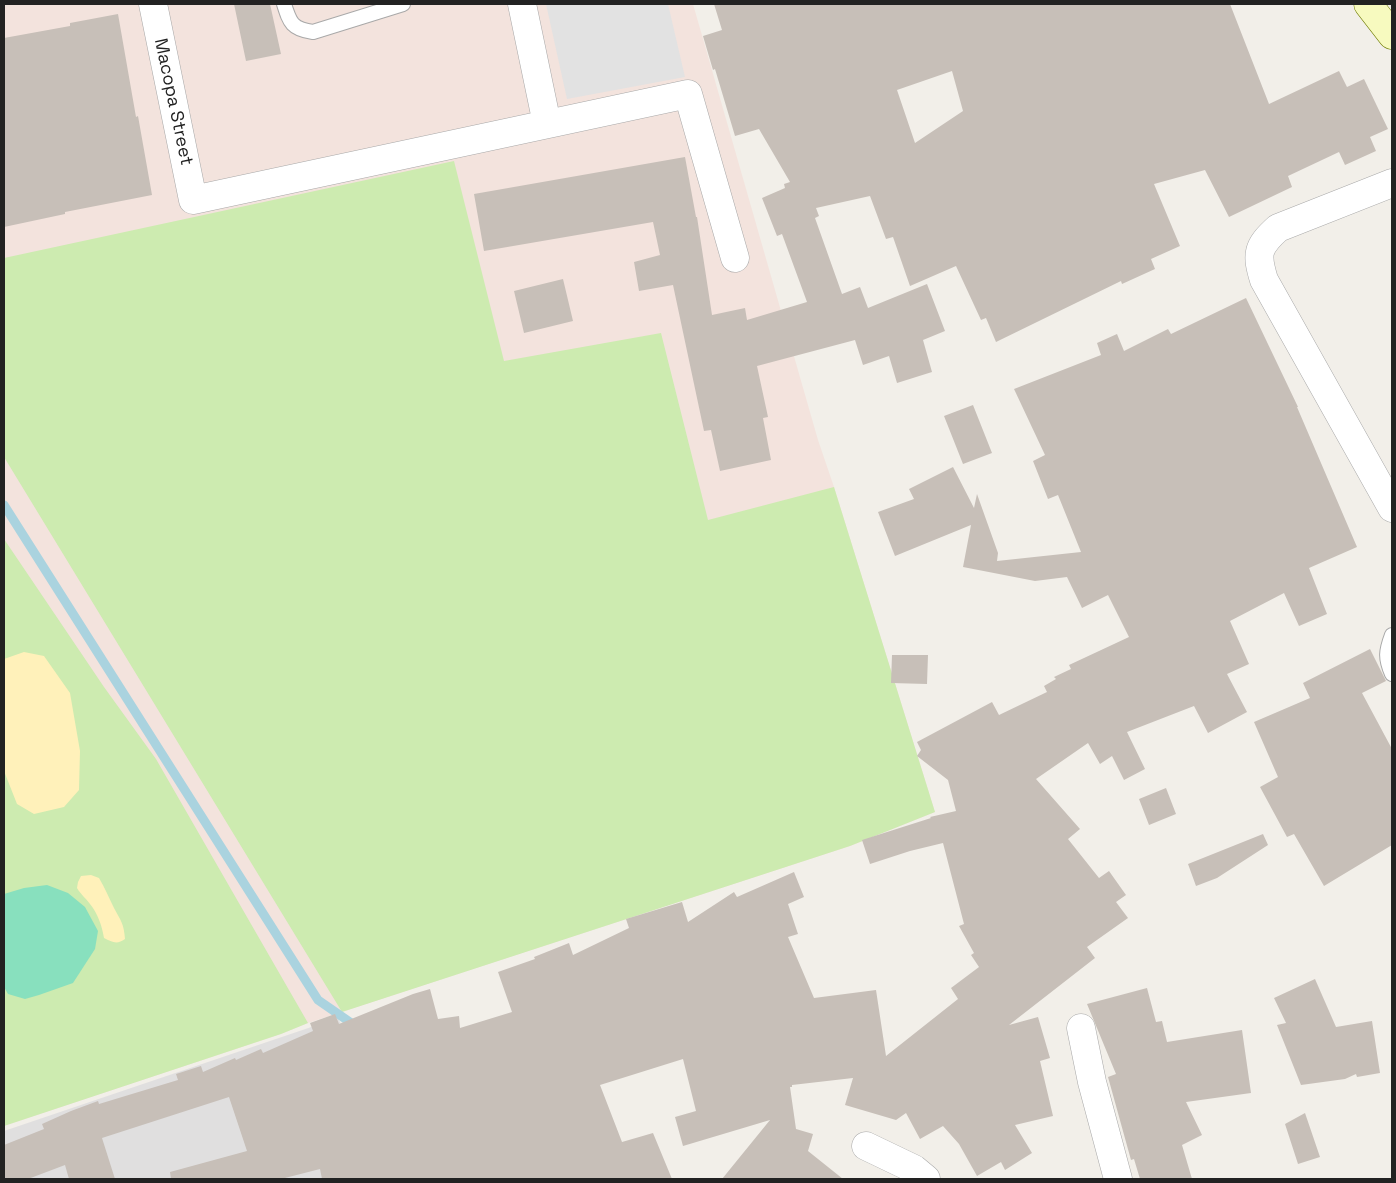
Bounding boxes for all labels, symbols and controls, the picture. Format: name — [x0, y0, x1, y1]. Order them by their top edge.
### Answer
street label: Macopa Street — [149, 37, 197, 167]

